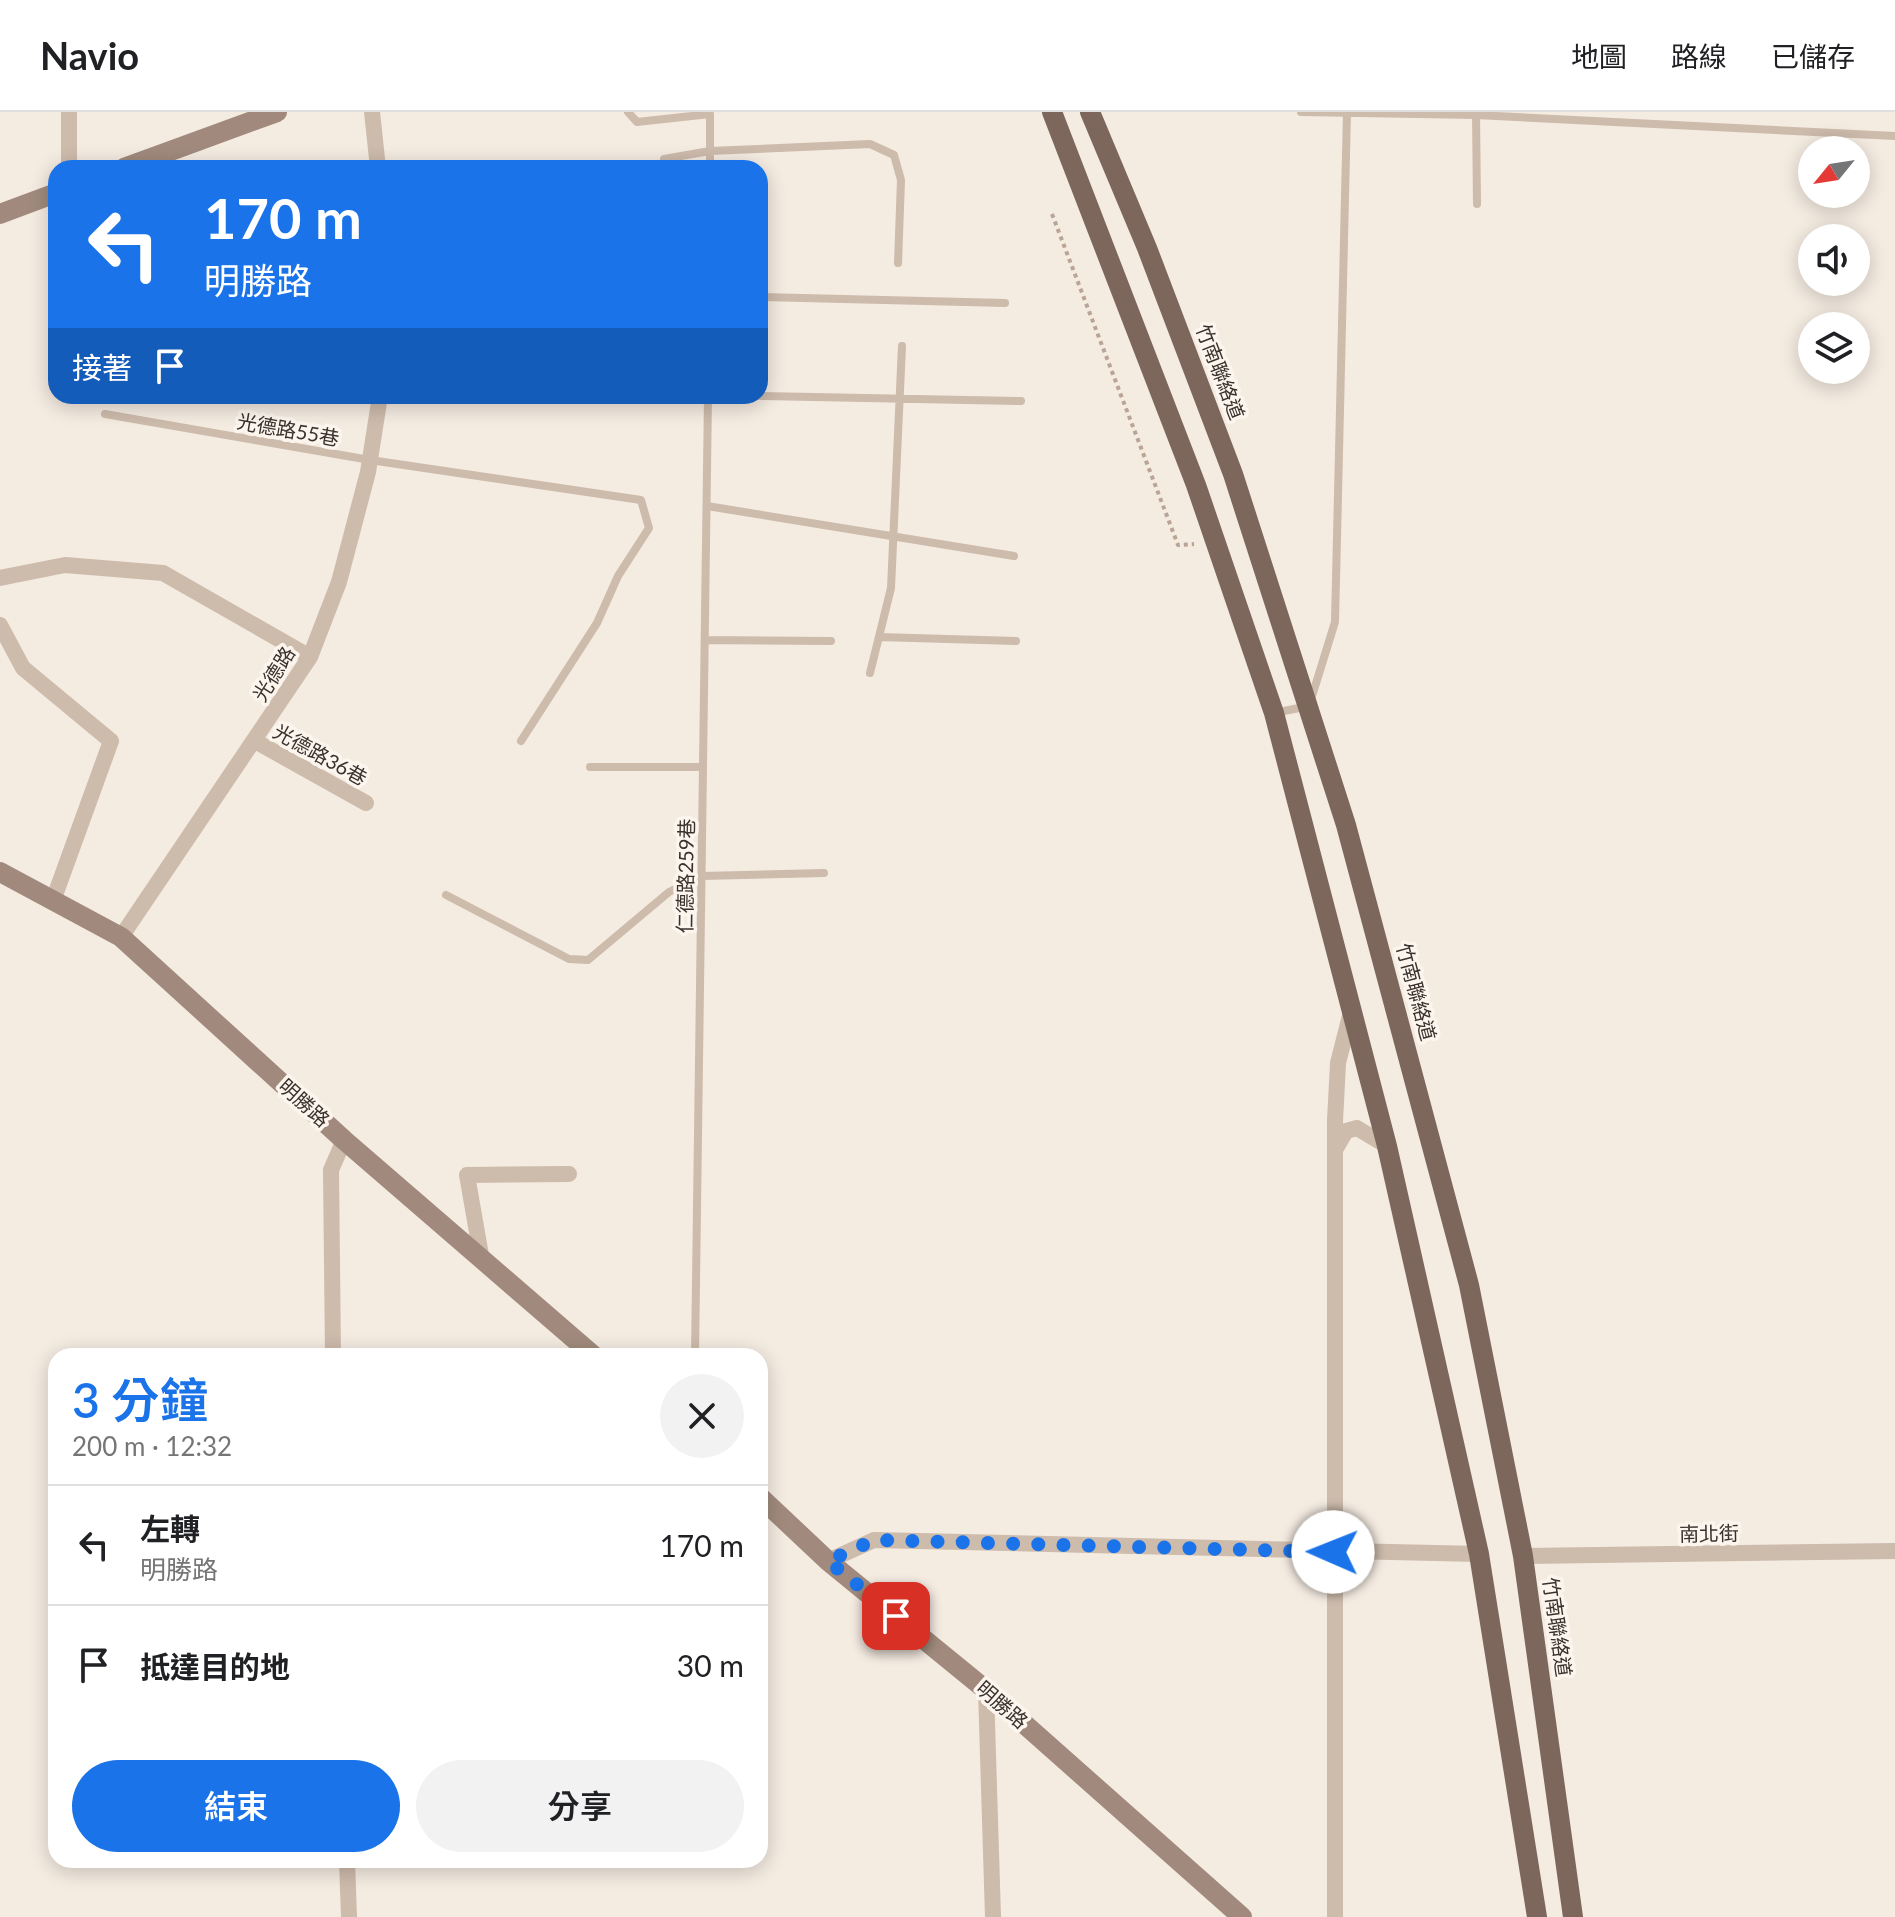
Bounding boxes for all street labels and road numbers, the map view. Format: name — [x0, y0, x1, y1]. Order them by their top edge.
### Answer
street label: 竹南聯絡道 — [1192, 321, 1250, 423]
street label: 光德路55巷 — [235, 408, 341, 450]
street label: 光德路 — [247, 642, 299, 705]
street label: 光德路36巷 — [270, 719, 371, 790]
street label: 仁德路259巷 — [672, 818, 698, 934]
street label: 竹南聯絡道 — [1392, 940, 1441, 1043]
street label: 明勝路 — [274, 1073, 335, 1131]
street label: 南北街 — [1679, 1520, 1739, 1546]
street label: 竹南聯絡道 — [1539, 1576, 1577, 1678]
street label: 明勝路 — [972, 1676, 1033, 1733]

